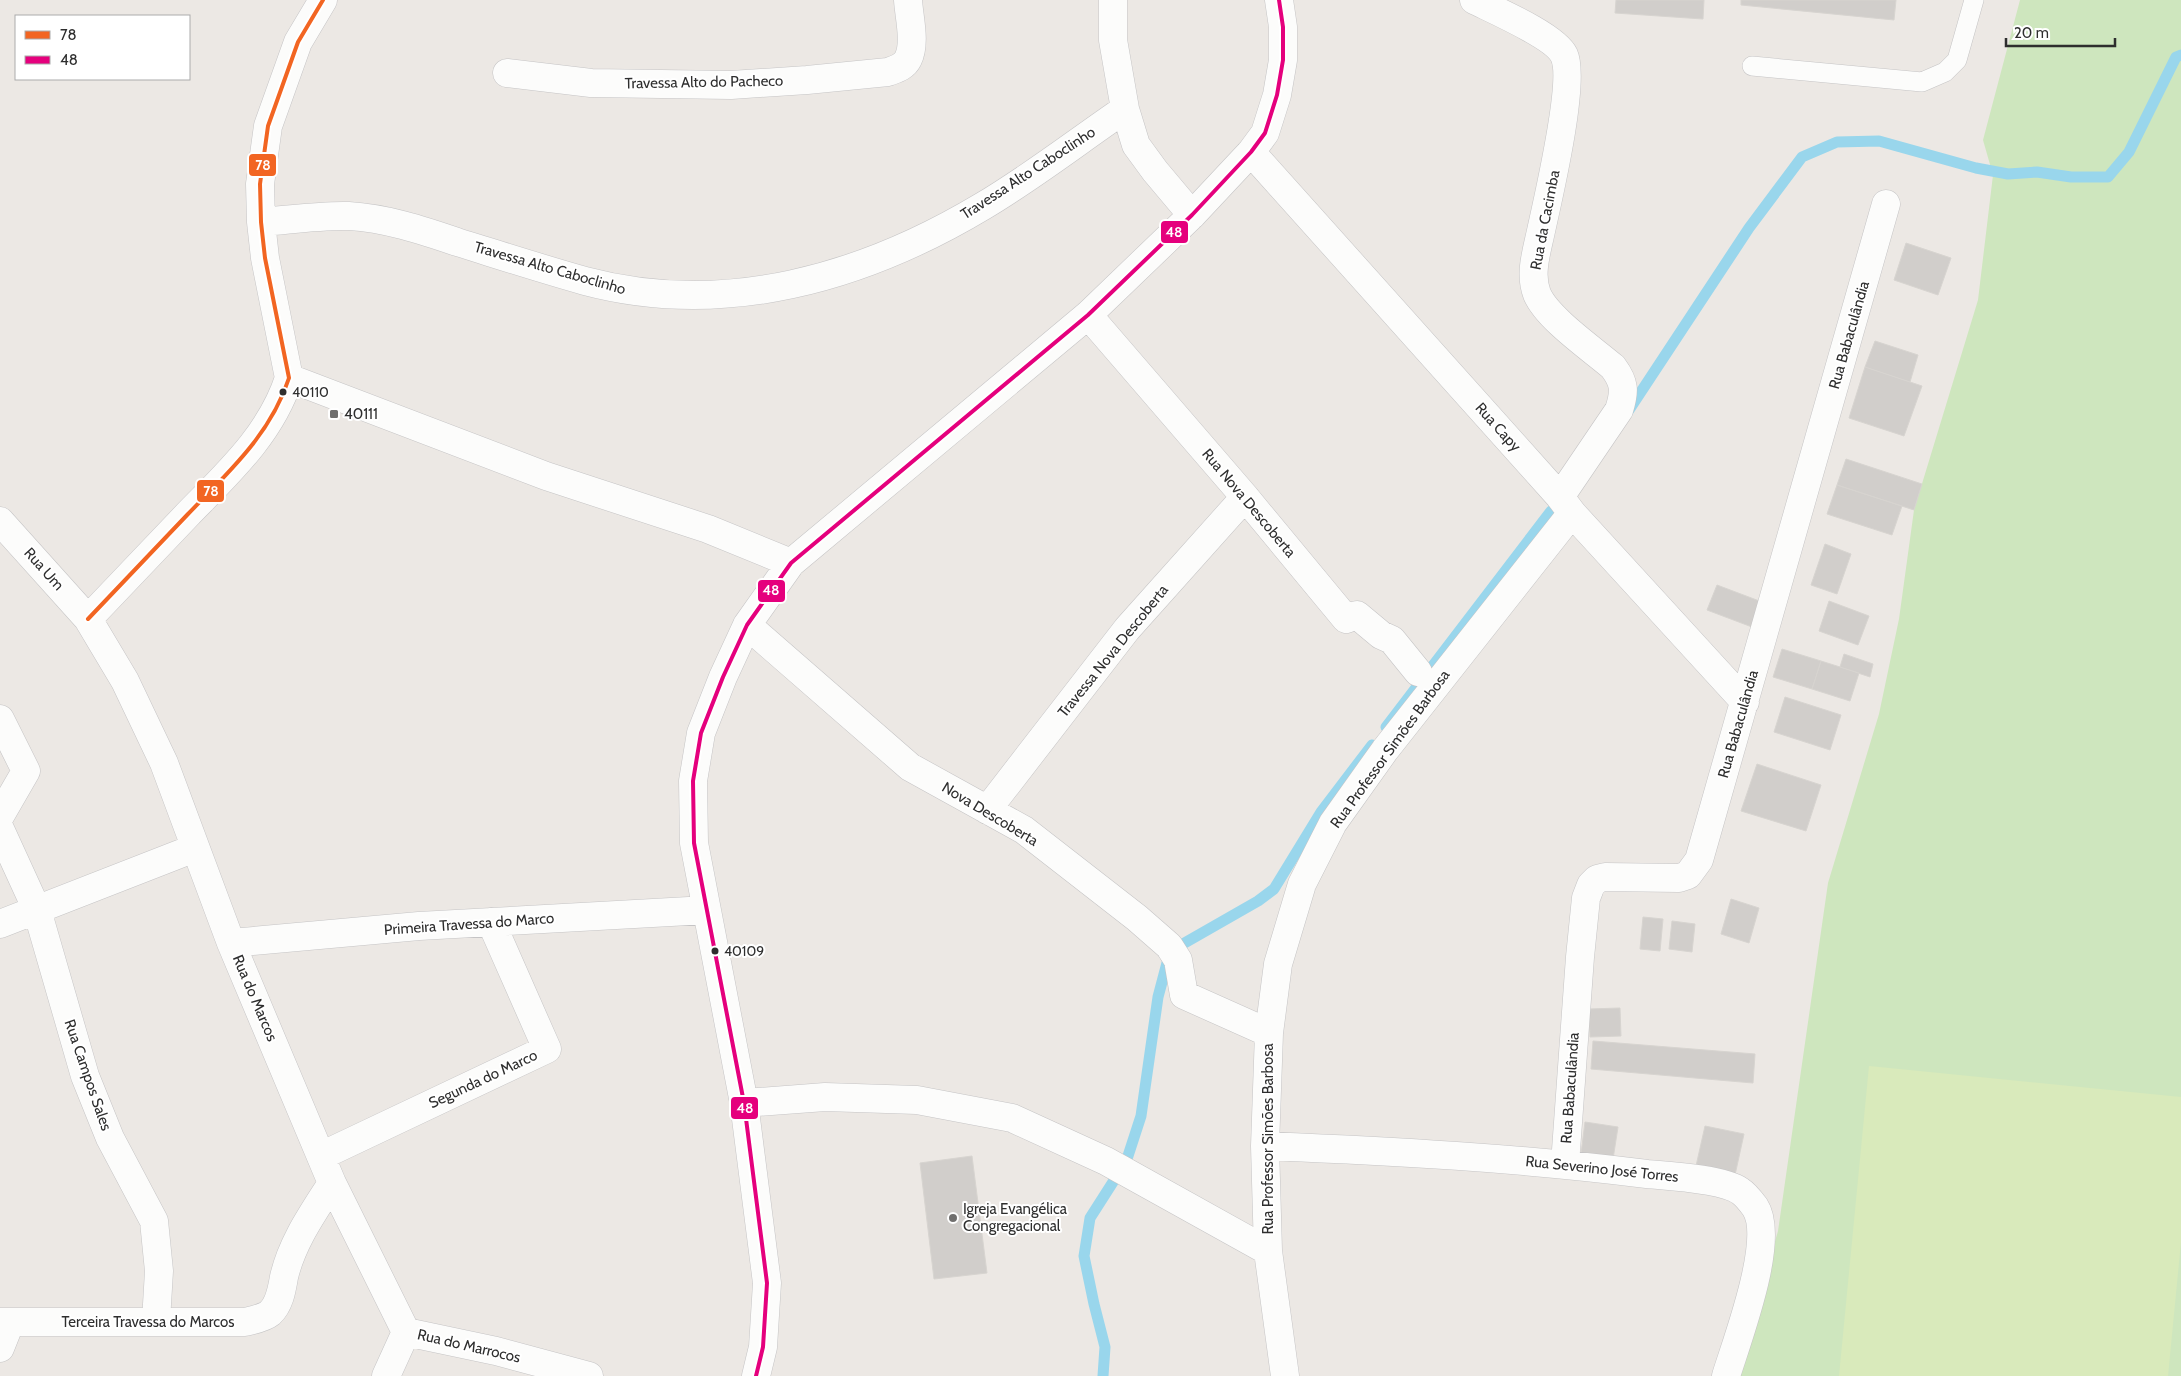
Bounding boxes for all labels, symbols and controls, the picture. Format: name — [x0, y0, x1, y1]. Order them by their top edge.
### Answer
legend — [15, 15, 190, 80]
scale bar — [2006, 15, 2115, 47]
text: 20 m — [2014, 24, 2049, 42]
text: 78 — [60, 26, 77, 44]
text: 48 — [60, 51, 78, 69]
street label: Travessa Alto do Pacheco — [625, 72, 783, 92]
street label: Travessa Alto Caboclinho — [957, 123, 1099, 223]
line badge: 78 — [248, 153, 277, 177]
text: 78 — [255, 156, 271, 174]
street label: Rua da Cacimba — [1526, 168, 1564, 271]
line badge: 48 — [1160, 220, 1189, 244]
text: 48 — [1165, 223, 1183, 241]
street label: Travessa Alto Caboclinho — [472, 238, 628, 298]
street label: Rua Babaculândia — [1825, 278, 1873, 391]
place label: 40110 — [292, 383, 329, 401]
marker: 40110 — [278, 387, 288, 397]
street label: Rua Capy — [1471, 399, 1525, 455]
place label: 40111 — [344, 405, 378, 423]
marker: 40111 — [328, 408, 340, 420]
street label: Rua Nova Descoberta — [1198, 445, 1300, 562]
line badge: 78 — [196, 479, 225, 503]
text: 78 — [203, 482, 219, 500]
street label: Rua Um — [20, 544, 68, 594]
line badge: 48 — [757, 579, 786, 603]
text: 48 — [762, 581, 780, 599]
street label: Travessa Nova Descoberta — [1054, 581, 1172, 721]
street label: Rua Professor Simões Barbosa — [1327, 666, 1454, 832]
street label: Rua Babaculândia — [1714, 667, 1762, 780]
street label: Nova Descoberta — [939, 778, 1042, 850]
street label: Primeira Travessa do Marco — [383, 909, 555, 939]
place label: 40109 — [724, 942, 764, 960]
marker: 40109 — [710, 946, 720, 956]
street label: Rua do Marcos — [229, 952, 281, 1044]
street label: Rua Campos Sales — [61, 1017, 115, 1133]
street label: Rua Babaculândia — [1557, 1031, 1583, 1144]
street label: Rua Professor Simões Barbosa — [1259, 1043, 1277, 1235]
street label: Segunda do Marco — [426, 1046, 540, 1112]
line badge: 48 — [730, 1096, 759, 1120]
text: 48 — [736, 1099, 754, 1117]
street label: Rua Severino José Torres — [1525, 1152, 1679, 1186]
place label: Igreja Evangélica Congregacional — [963, 1200, 1068, 1235]
marker: Igreja Evangélica Congregacional — [947, 1212, 959, 1224]
street label: Terceira Travessa do Marcos — [62, 1313, 234, 1331]
street label: Rua do Marrocos — [416, 1325, 522, 1367]

